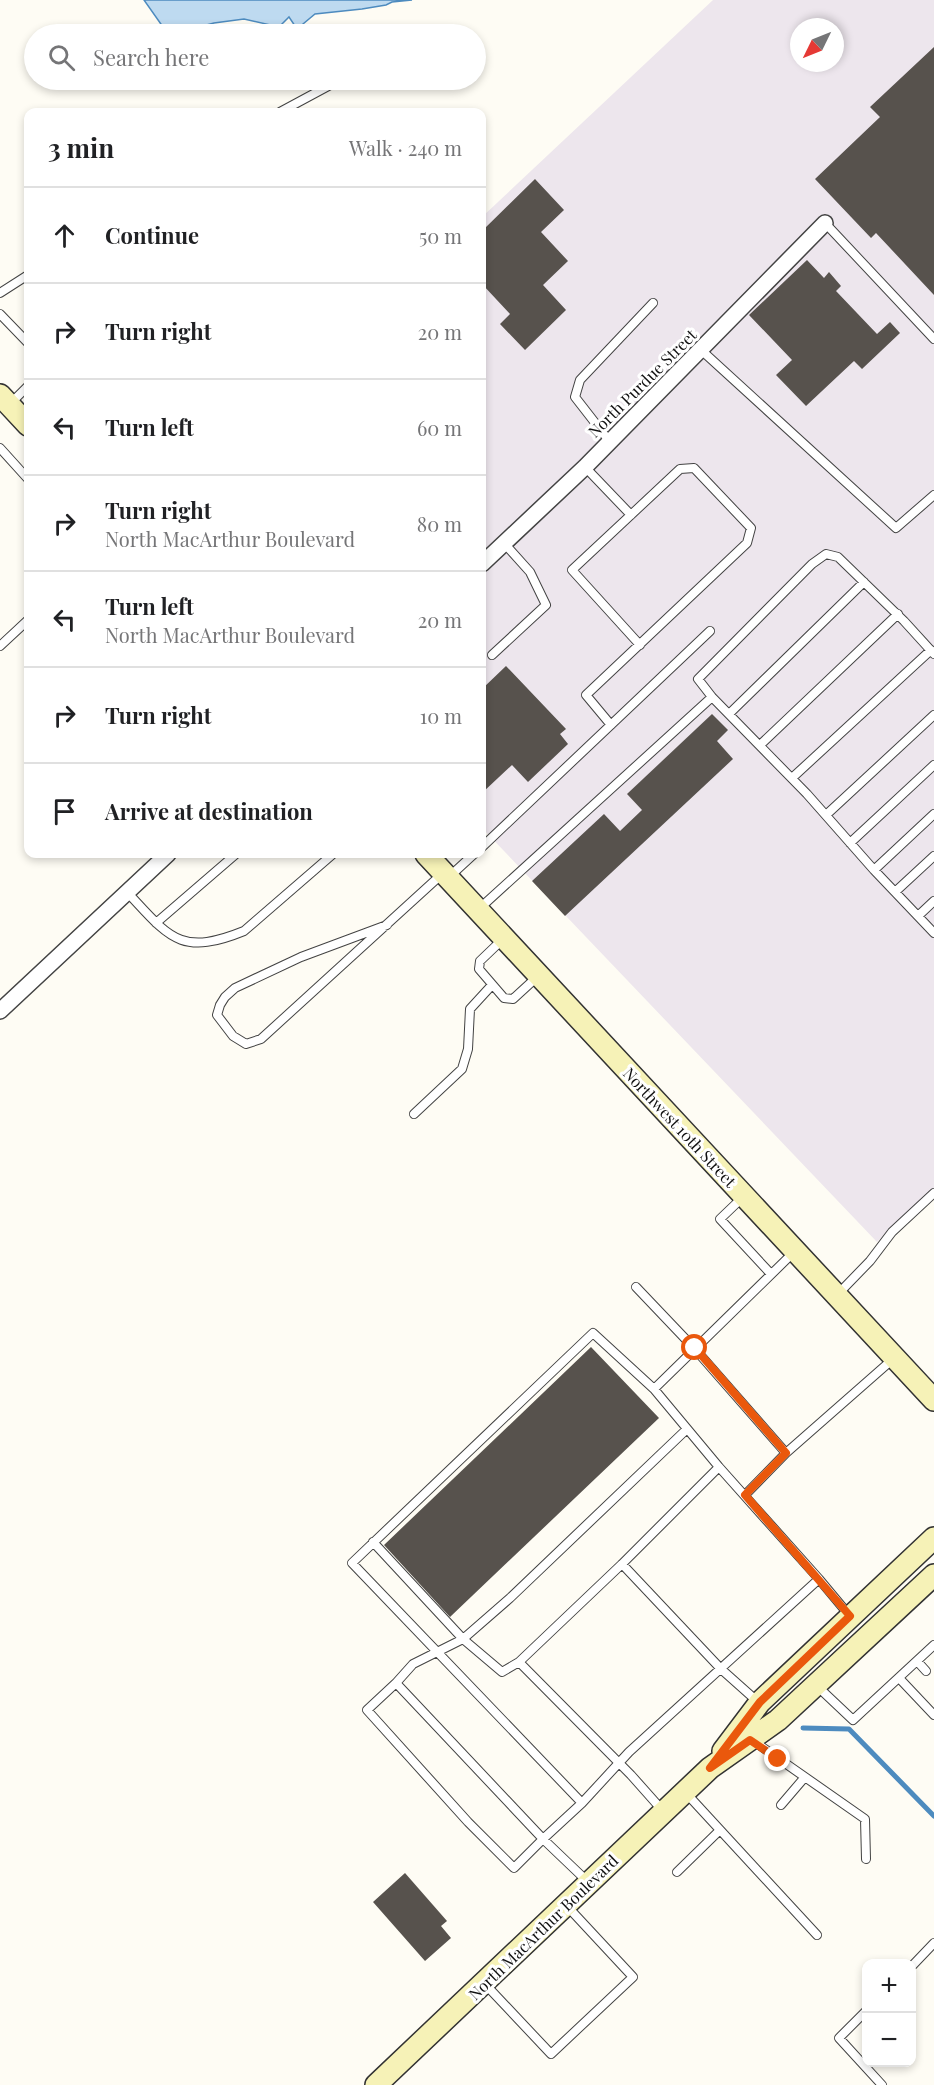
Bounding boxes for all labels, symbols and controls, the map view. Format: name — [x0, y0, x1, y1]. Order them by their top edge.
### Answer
north arrow — [790, 18, 844, 72]
search box — [24, 24, 486, 90]
icon: search — [45, 41, 78, 74]
text: Search here — [93, 42, 209, 72]
text: 3 min — [48, 130, 114, 165]
text: Walk · 240 m — [349, 134, 462, 161]
icon: ahead — [48, 219, 81, 252]
text: Continue — [105, 220, 199, 250]
text: 50 m — [419, 222, 462, 249]
icon: right — [48, 315, 81, 348]
text: Turn right — [105, 316, 211, 346]
text: 20 m — [418, 318, 462, 345]
street label: North Purdue Street — [583, 324, 701, 442]
icon: left — [48, 411, 81, 444]
text: Turn left — [105, 412, 194, 442]
text: 60 m — [417, 414, 462, 441]
text: Turn right — [105, 495, 211, 525]
icon: right — [48, 507, 81, 540]
text: 80 m — [417, 510, 462, 537]
text: North MacArthur Boulevard — [105, 525, 355, 552]
text: Turn left — [105, 591, 194, 621]
icon: left — [48, 603, 81, 636]
text: 20 m — [418, 606, 462, 633]
text: North MacArthur Boulevard — [105, 621, 355, 648]
icon: right — [48, 699, 81, 732]
text: Turn right — [105, 700, 211, 730]
text: 10 m — [420, 702, 462, 729]
icon: arrive — [48, 795, 81, 828]
text: Arrive at destination — [105, 796, 313, 826]
street label: Northwest 10th Street — [619, 1063, 741, 1192]
route start — [681, 1334, 707, 1360]
route end — [764, 1745, 790, 1771]
street label: North MacArthur Boulevard — [464, 1850, 622, 2004]
map controls — [862, 1959, 916, 2067]
button: + — [862, 1959, 916, 2013]
button: − — [862, 2013, 916, 2067]

